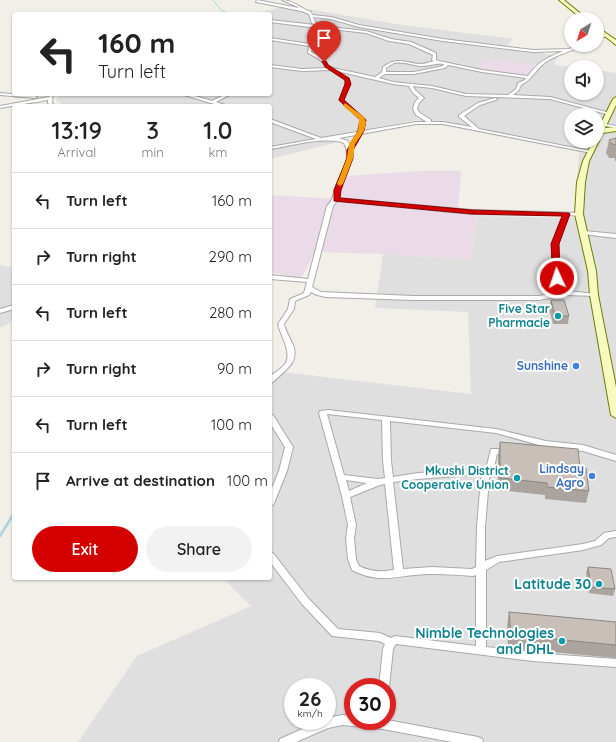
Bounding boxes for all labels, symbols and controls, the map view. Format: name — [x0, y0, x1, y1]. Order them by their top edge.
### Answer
north arrow — [564, 12, 604, 52]
map controls — [564, 12, 604, 148]
pin — [307, 21, 341, 62]
text: 160 m — [98, 25, 175, 60]
icon: arrive — [313, 27, 335, 49]
icon: left — [32, 28, 84, 80]
text: Turn left — [98, 60, 166, 83]
button: sound — [564, 60, 604, 100]
button: layers — [564, 108, 604, 148]
text: 13:19 — [52, 115, 102, 145]
text: 3 — [146, 115, 159, 145]
text: 1.0 — [203, 115, 232, 145]
text: Arrival — [57, 144, 96, 160]
text: min — [142, 144, 164, 160]
text: km — [208, 144, 227, 160]
icon: left — [32, 190, 54, 212]
text: Turn left — [66, 191, 128, 210]
text: 160 m — [212, 191, 252, 210]
icon: right — [32, 246, 54, 268]
text: Turn right — [66, 247, 137, 266]
text: 290 m — [209, 247, 252, 266]
position arrow — [536, 257, 578, 299]
place label: Five Star Pharmacie — [488, 301, 550, 330]
icon: left — [32, 302, 54, 324]
text: Turn left — [66, 303, 128, 322]
text: 280 m — [209, 303, 252, 322]
marker: Five Star Pharmacie — [553, 311, 563, 321]
icon: right — [32, 358, 54, 380]
place label: Sunshine — [517, 358, 568, 373]
text: Turn right — [66, 359, 137, 378]
text: 90 m — [217, 359, 252, 378]
marker: Sunshine — [571, 361, 581, 371]
icon: left — [32, 414, 54, 436]
text: Turn left — [66, 415, 128, 434]
text: 100 m — [211, 415, 252, 434]
place label: Lindsay Agro — [539, 461, 585, 490]
place label: Mkushi District Cooperative Union — [401, 463, 509, 492]
icon: arrive — [32, 470, 54, 492]
text: Arrive at destination — [66, 471, 215, 490]
text: 100 m — [227, 471, 268, 490]
marker: Lindsay Agro — [587, 471, 597, 481]
marker: Mkushi District Cooperative Union — [512, 473, 522, 483]
button: Exit — [32, 526, 138, 572]
button: Share — [146, 526, 252, 572]
place label: Latitude 30 — [514, 575, 591, 593]
marker: Latitude 30 — [594, 579, 604, 589]
place label: Nimble Technologies and DHL — [415, 624, 554, 658]
marker: Nimble Technologies and DHL — [557, 636, 567, 646]
speed limit sign: 30 — [344, 678, 396, 730]
text: 26 — [299, 686, 321, 711]
text: km/h — [297, 707, 323, 720]

